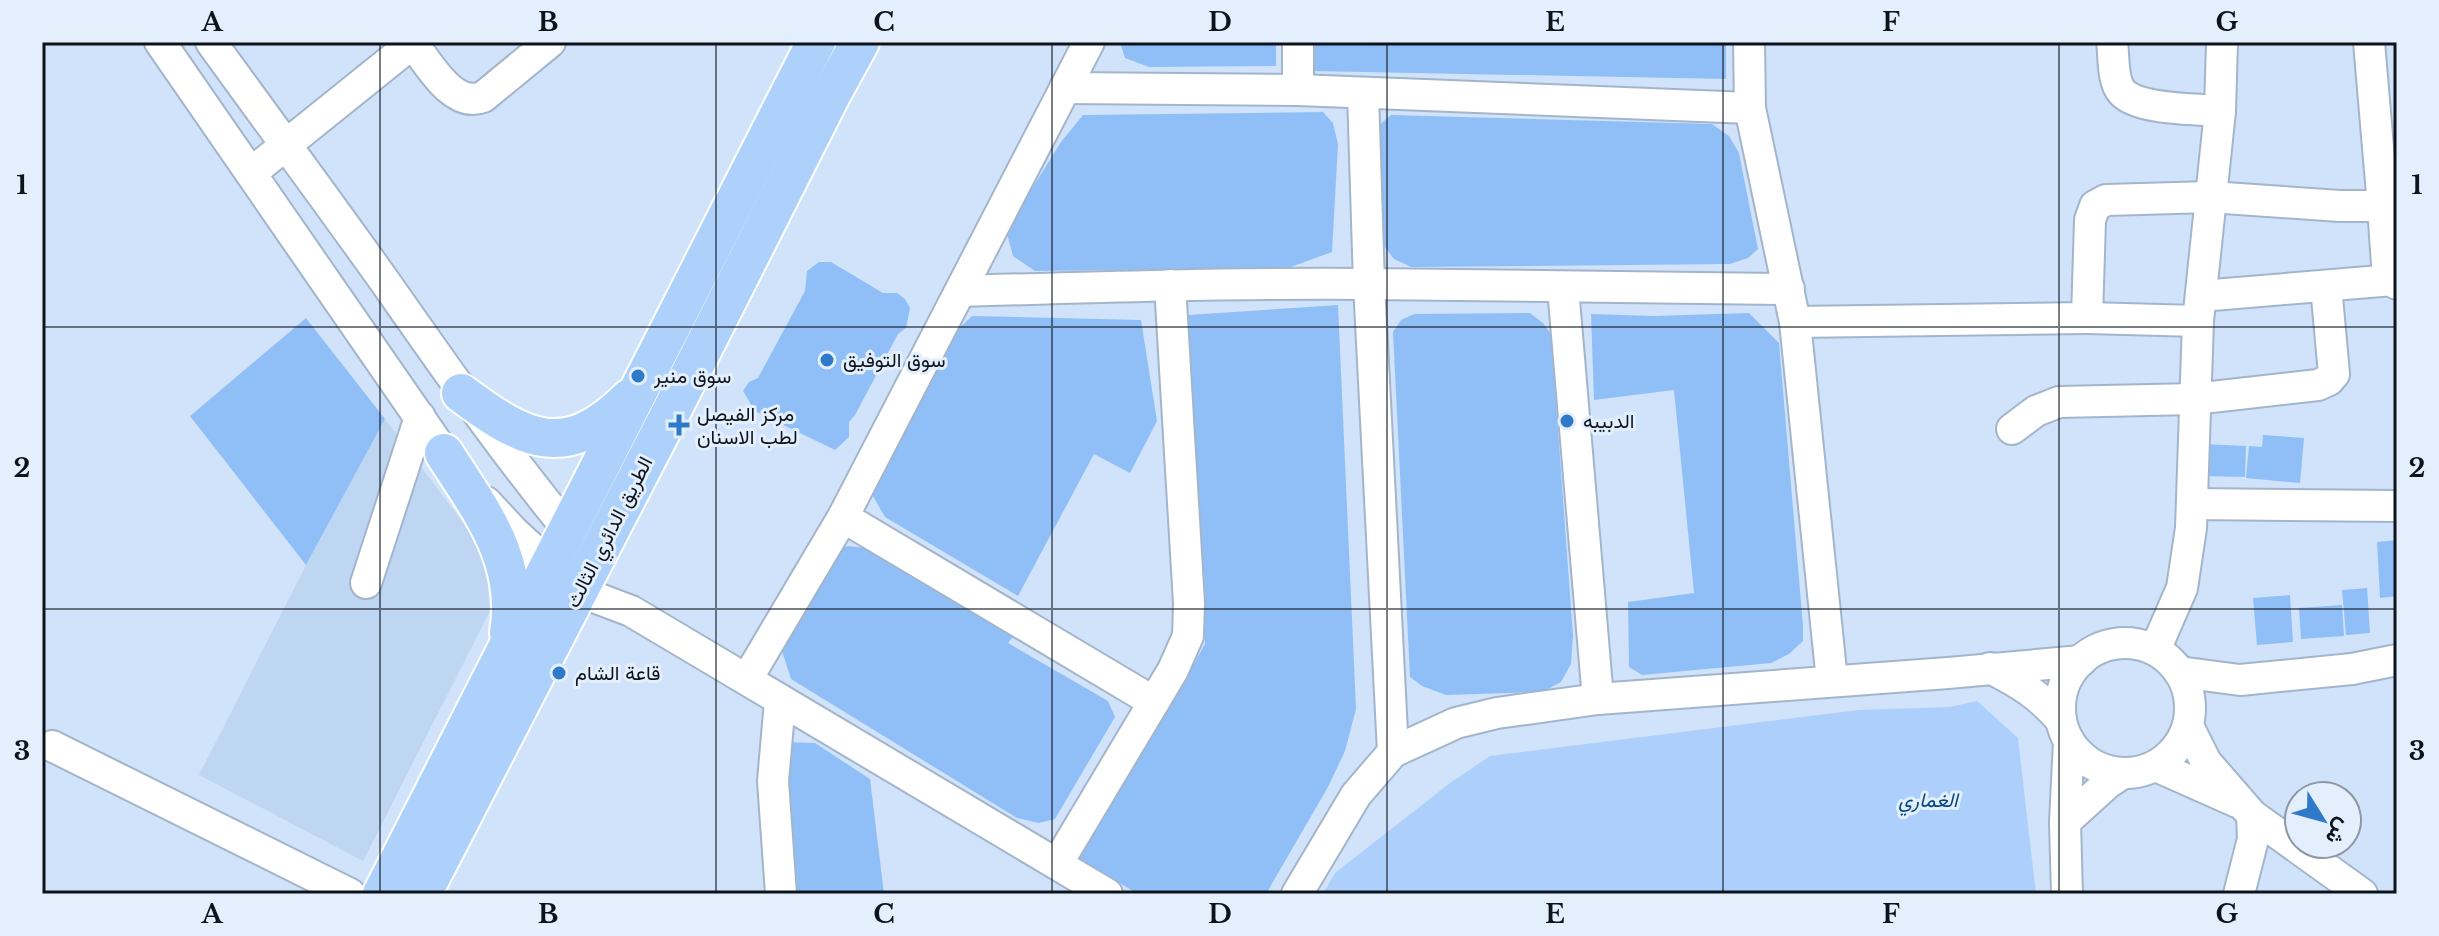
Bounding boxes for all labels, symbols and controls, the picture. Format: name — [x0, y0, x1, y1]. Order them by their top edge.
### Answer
text: A — [200, 6, 223, 38]
text: B — [538, 6, 558, 38]
text: C — [873, 6, 895, 38]
text: D — [1208, 6, 1232, 38]
text: E — [1545, 6, 1565, 38]
text: F — [1882, 6, 1900, 38]
text: G — [2216, 6, 2239, 38]
text: 1 — [16, 169, 28, 201]
text: 1 — [2411, 169, 2423, 201]
place label: سوق التوفيق — [843, 348, 946, 373]
marker: سوق التوفيق — [818, 351, 836, 369]
place label: سوق منير — [653, 364, 731, 389]
marker: سوق منير — [629, 367, 647, 385]
place label: مركز الفيصل لطب الاسنان — [697, 402, 798, 449]
place label: الدبيبه — [1583, 409, 1635, 433]
marker: الدبيبه — [1558, 412, 1576, 430]
marker: مركز الفيصل لطب الاسنان — [668, 414, 690, 436]
text: 2 — [14, 452, 30, 484]
text: 2 — [2409, 452, 2425, 484]
street label: الطريق الدائري الثالث — [561, 453, 662, 614]
place label: قاعة الشام — [575, 661, 660, 686]
marker: قاعة الشام — [550, 664, 568, 682]
text: 3 — [14, 735, 30, 767]
text: 3 — [2409, 735, 2425, 767]
north arrow — [2283, 780, 2363, 860]
park label: الغماري — [1898, 788, 1960, 816]
text: ش — [2320, 813, 2357, 850]
text: A — [200, 898, 223, 930]
text: B — [538, 898, 558, 930]
text: C — [873, 898, 895, 930]
text: D — [1208, 898, 1232, 930]
text: E — [1545, 898, 1565, 930]
text: F — [1882, 898, 1900, 930]
text: G — [2216, 898, 2239, 930]

